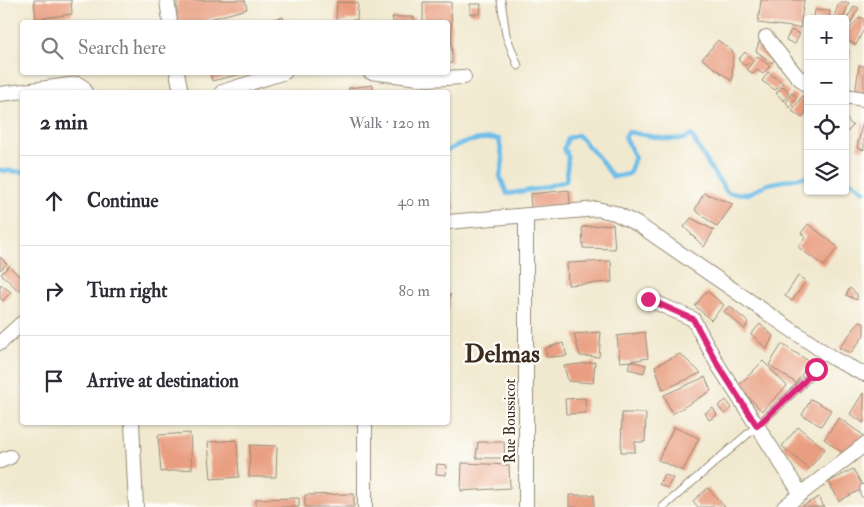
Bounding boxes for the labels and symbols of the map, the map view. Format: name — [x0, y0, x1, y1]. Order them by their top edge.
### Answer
route end — [637, 288, 660, 311]
district label: Delmas — [464, 339, 540, 370]
route start — [805, 358, 828, 381]
street label: Rue Boussicot — [501, 378, 520, 463]

